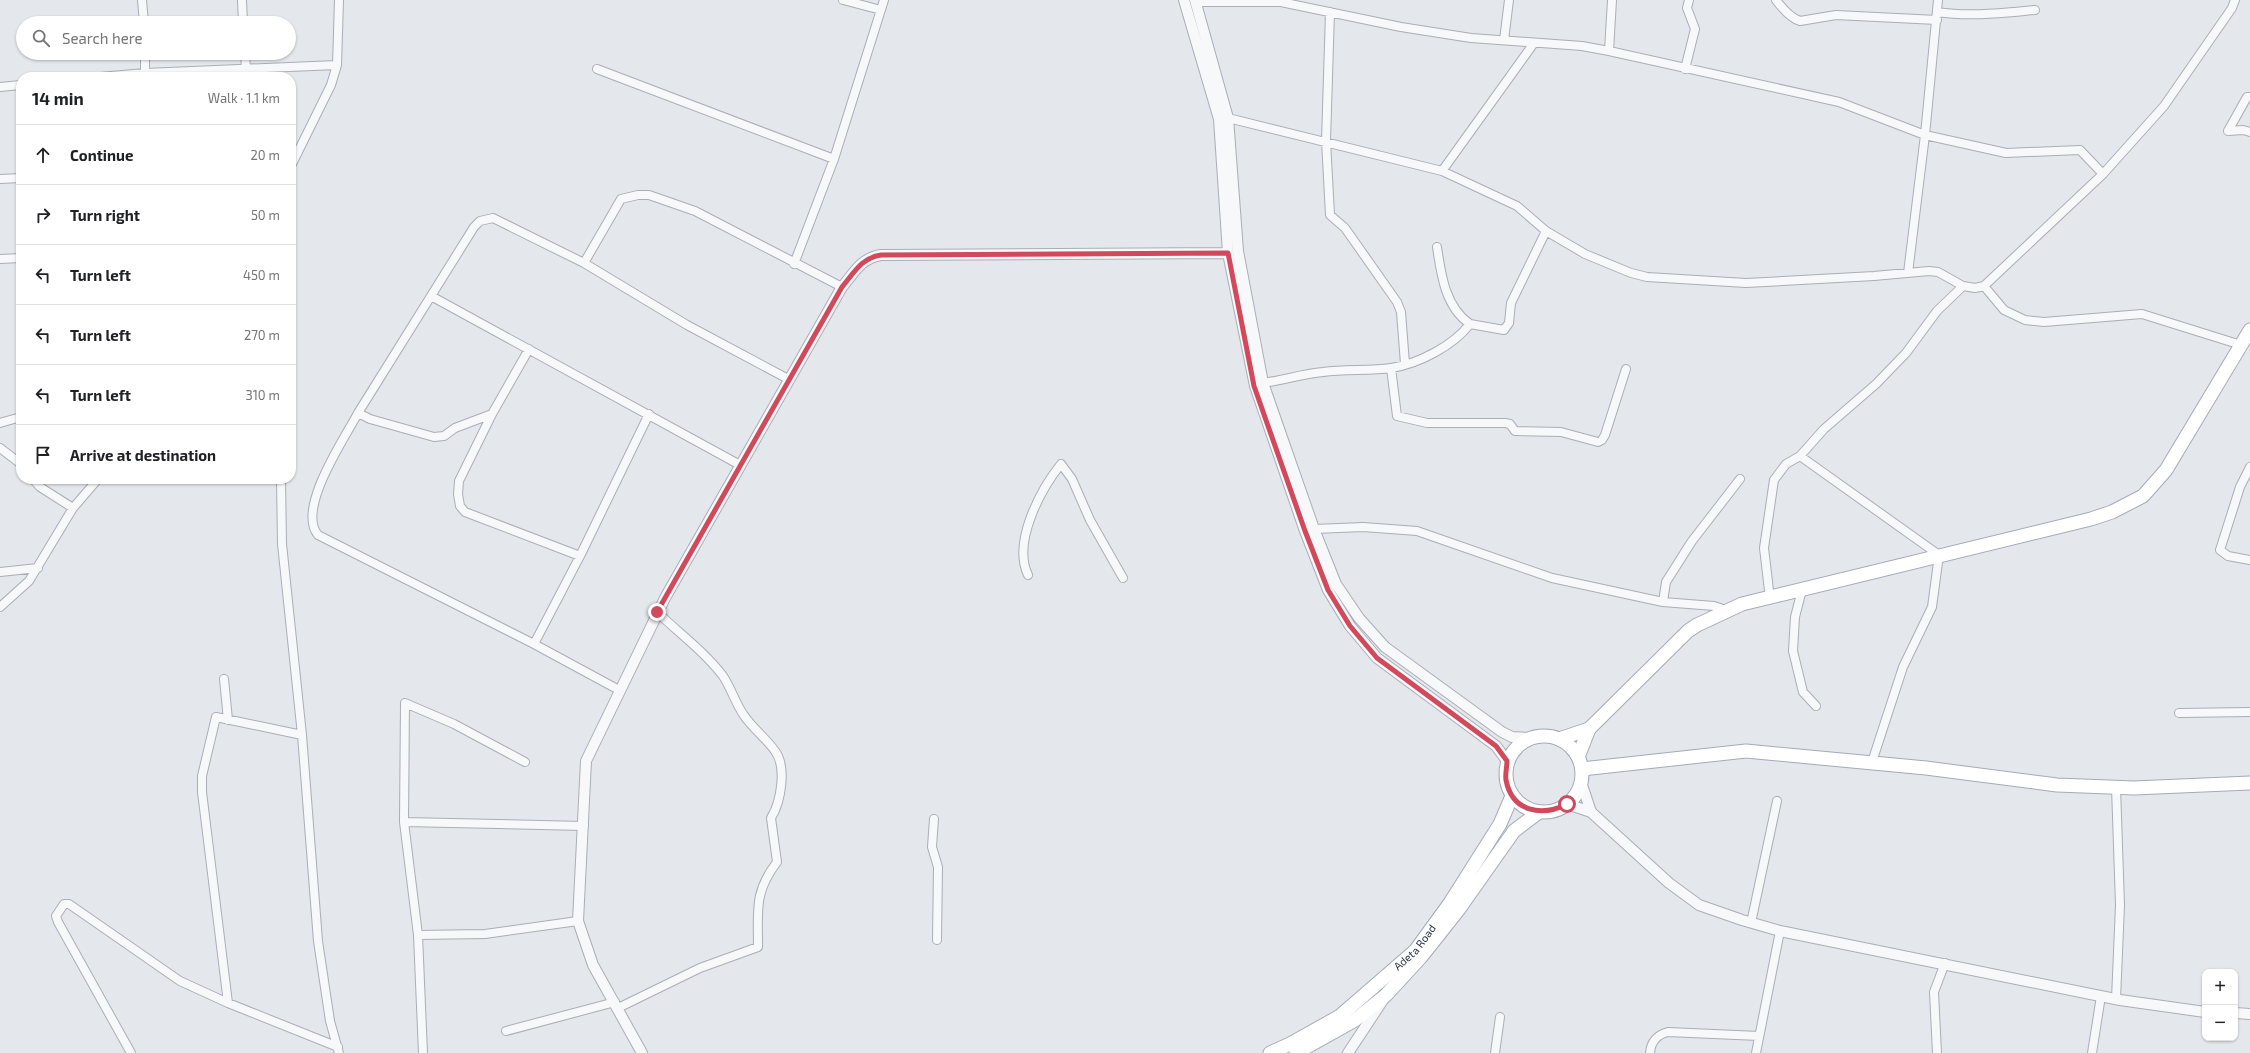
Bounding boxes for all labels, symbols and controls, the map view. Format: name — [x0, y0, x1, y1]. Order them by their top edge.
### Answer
search box — [16, 16, 296, 60]
icon: search — [30, 27, 52, 49]
text: Search here — [62, 29, 143, 47]
text: 14 min — [32, 88, 84, 108]
text: Walk · 1.1 km — [208, 90, 280, 106]
icon: ahead — [32, 144, 54, 166]
text: Continue — [70, 146, 133, 164]
text: 20 m — [251, 147, 280, 163]
icon: right — [32, 204, 54, 226]
text: Turn right — [70, 206, 140, 224]
text: 50 m — [251, 207, 280, 223]
icon: left — [32, 264, 54, 286]
text: Turn left — [70, 266, 131, 284]
text: 450 m — [243, 267, 280, 283]
icon: left — [32, 324, 54, 346]
text: Turn left — [70, 326, 131, 344]
text: 270 m — [244, 327, 280, 343]
icon: left — [32, 384, 54, 406]
text: Turn left — [70, 386, 131, 404]
text: 310 m — [245, 387, 280, 403]
icon: arrive — [32, 444, 54, 466]
text: Arrive at destination — [70, 446, 216, 464]
route end — [648, 603, 666, 621]
route start — [1558, 795, 1576, 813]
street label: Adeta Road — [1391, 922, 1438, 973]
map controls — [2202, 969, 2238, 1041]
button: + — [2202, 969, 2238, 1005]
button: − — [2202, 1005, 2238, 1041]

